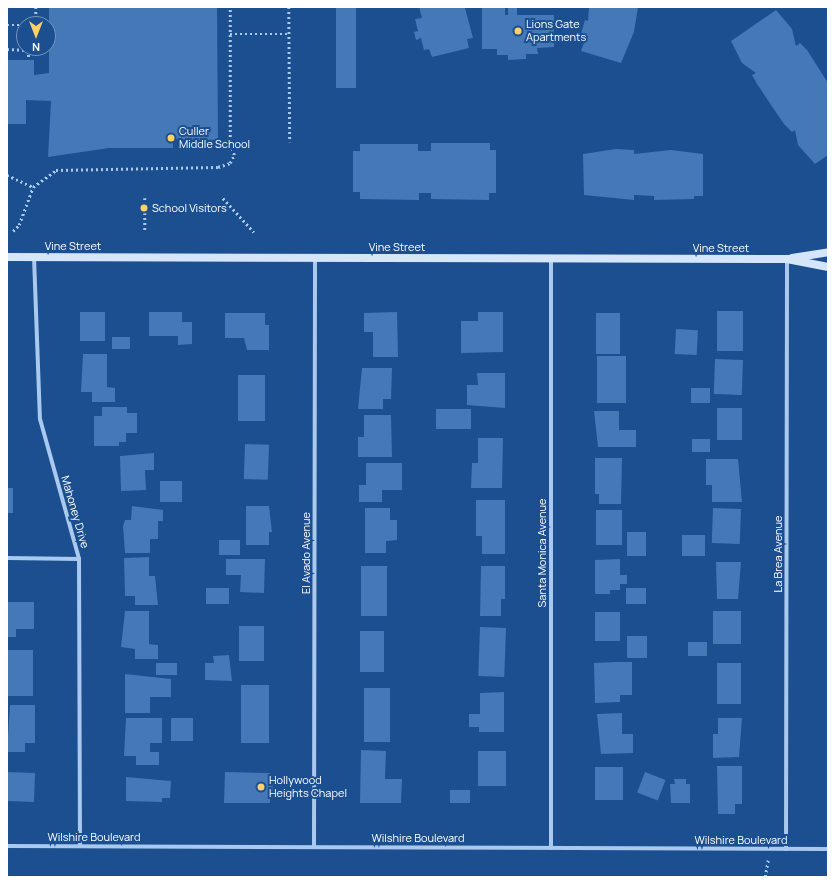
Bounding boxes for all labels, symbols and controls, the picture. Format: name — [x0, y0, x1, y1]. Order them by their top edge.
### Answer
north arrow — [16, 16, 56, 56]
place label: Lions Gate Apartments — [526, 18, 586, 44]
marker: Lions Gate Apartments — [513, 26, 523, 36]
text: N — [32, 40, 40, 55]
place label: Culler Middle School — [179, 125, 250, 151]
marker: Culler Middle School — [166, 133, 176, 143]
place label: School Visitors — [152, 201, 227, 215]
marker: School Visitors — [139, 203, 149, 213]
street label: Vine Street — [45, 239, 101, 253]
street label: Vine Street — [369, 240, 425, 254]
street label: Vine Street — [693, 241, 749, 255]
street label: Mahoney Drive — [58, 474, 92, 550]
street label: Santa Monica Avenue — [535, 498, 549, 608]
street label: El Avado Avenue — [299, 512, 313, 594]
street label: La Brea Avenue — [771, 516, 785, 592]
place label: Hollywood Heights Chapel — [269, 774, 347, 800]
marker: Hollywood Heights Chapel — [256, 782, 266, 792]
street label: Wilshire Boulevard — [48, 830, 140, 844]
street label: Wilshire Boulevard — [372, 831, 464, 845]
street label: Wilshire Boulevard — [695, 833, 787, 847]

